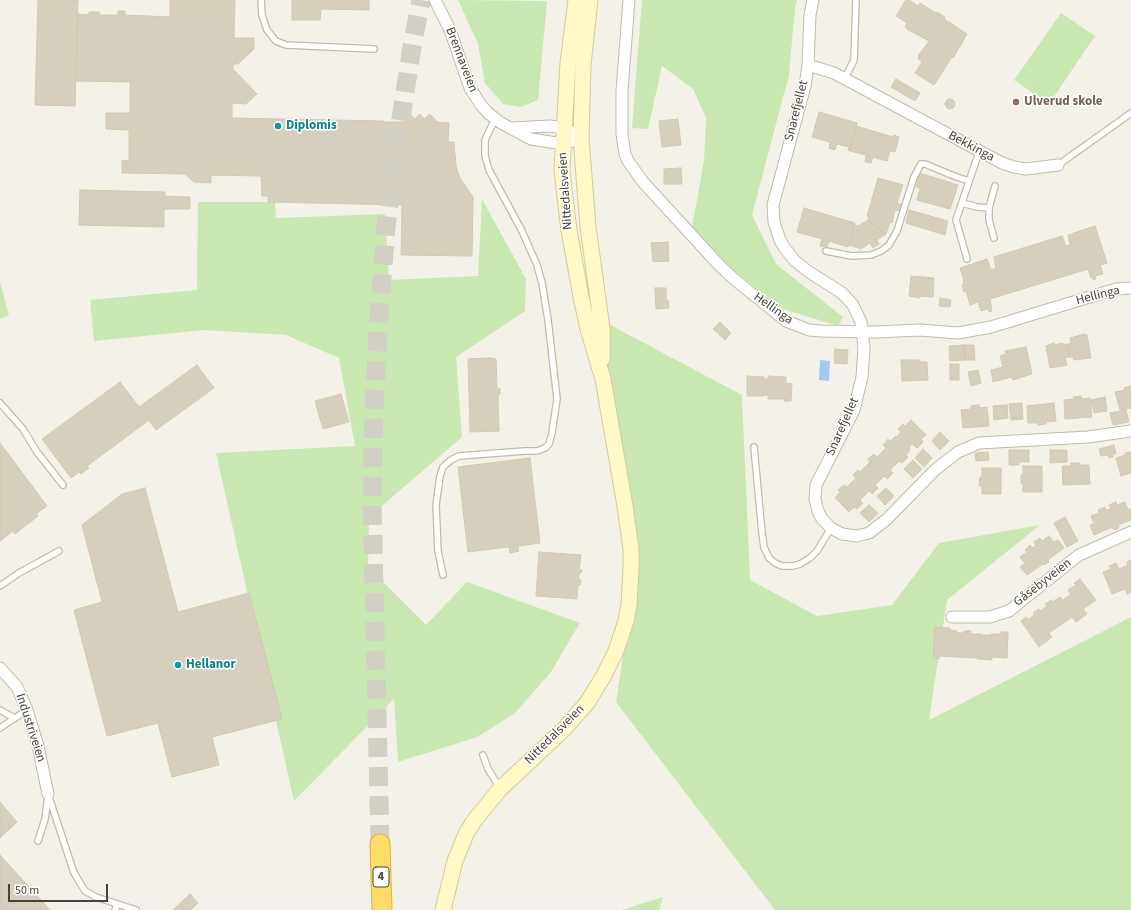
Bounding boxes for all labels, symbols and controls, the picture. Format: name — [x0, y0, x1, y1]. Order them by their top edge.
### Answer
street label: Brennaveien — [441, 25, 481, 95]
street label: Snarefjellet — [782, 79, 812, 143]
place label: Ulverud skole — [1024, 94, 1103, 110]
marker: Ulverud skole — [1011, 97, 1021, 107]
place label: Diplomis — [286, 118, 337, 134]
marker: Diplomis — [273, 121, 283, 131]
street label: Bekkinga — [945, 128, 997, 166]
street label: Nittedalsveien — [555, 151, 577, 231]
street label: Hellinga — [1074, 283, 1122, 309]
street label: Hellinga — [750, 290, 796, 328]
street label: Snarefjellet — [823, 395, 863, 459]
street label: Gåsebyveien — [1011, 556, 1075, 610]
place label: Hellanor — [186, 657, 236, 673]
marker: Hellanor — [173, 660, 183, 670]
street label: Industriveien — [12, 692, 48, 764]
street label: Nittedalsveien — [522, 702, 588, 768]
road number: 4 — [373, 867, 389, 887]
scale bar — [10, 876, 110, 902]
text: 50 m — [15, 882, 39, 899]

